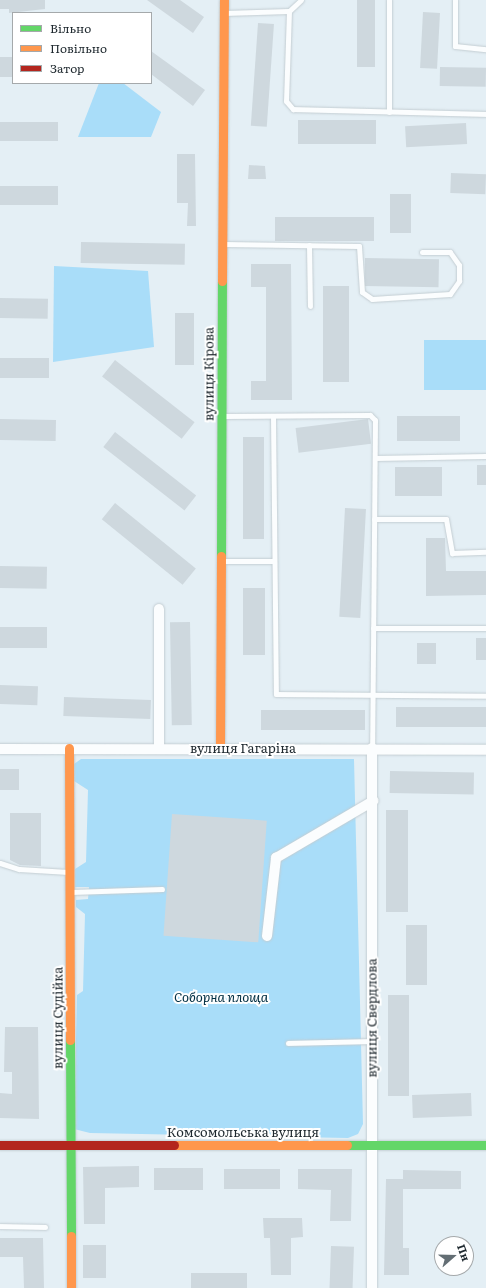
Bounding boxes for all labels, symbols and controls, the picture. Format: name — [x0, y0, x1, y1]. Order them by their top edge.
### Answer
legend — [12, 12, 152, 84]
text: Вільно — [50, 19, 91, 37]
text: Повільно — [50, 39, 107, 57]
text: Затор — [50, 59, 85, 77]
street label: вулиця Кірова — [201, 327, 217, 421]
street label: вулиця Гагаріна — [190, 740, 296, 756]
street label: вулиця Свердлова — [364, 958, 380, 1078]
street label: вулиця Судійка — [50, 967, 66, 1069]
park label: Соборна площа — [174, 989, 268, 1005]
street label: Комсомольська вулиця — [167, 1124, 319, 1140]
north arrow — [434, 1236, 474, 1276]
text: Пн — [454, 1241, 475, 1263]

